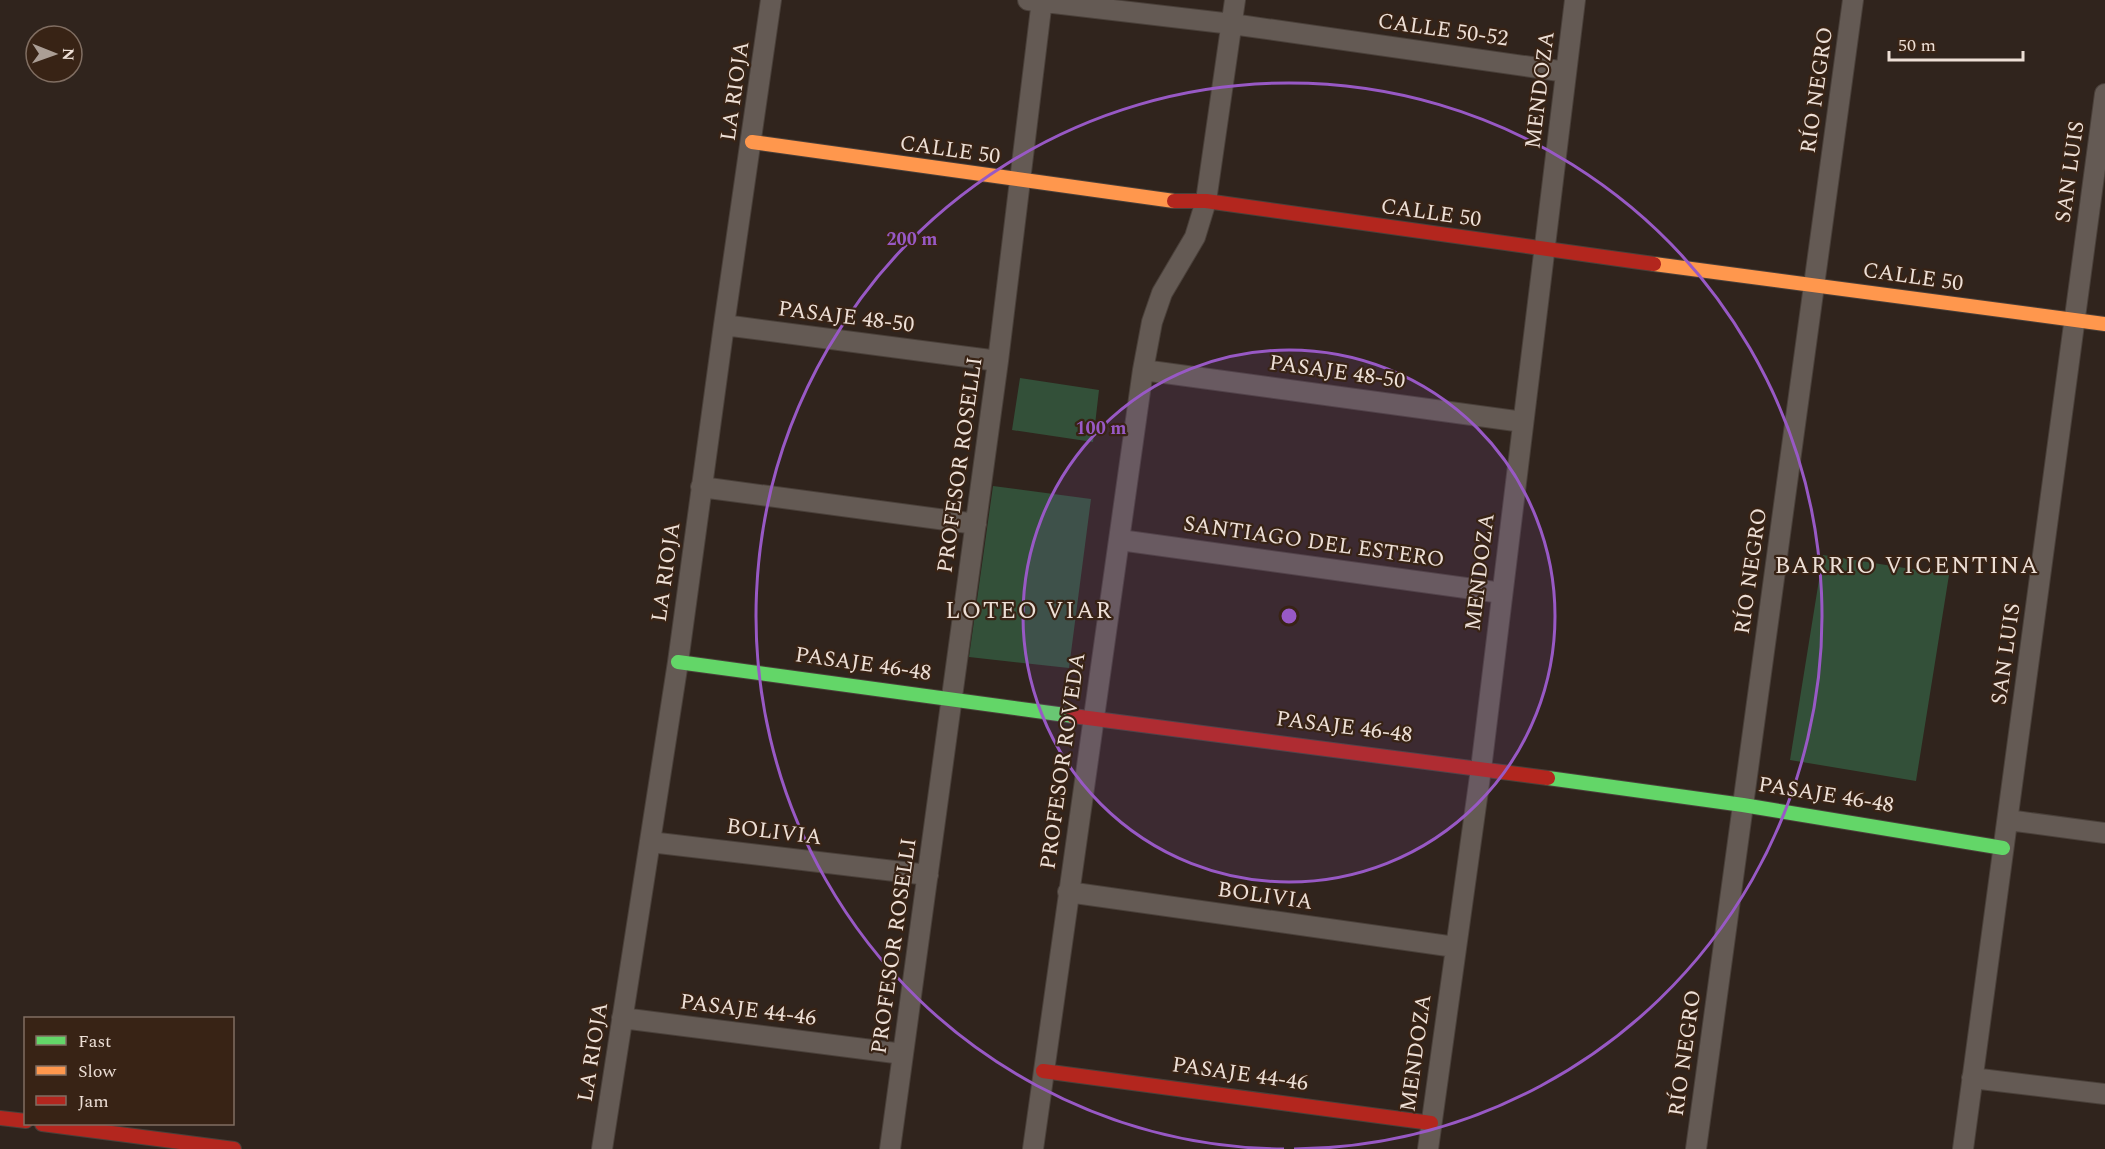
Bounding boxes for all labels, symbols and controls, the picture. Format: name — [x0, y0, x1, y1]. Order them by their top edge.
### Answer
street label: CALLE 50-52 — [1376, 5, 1510, 55]
north arrow — [24, 24, 84, 84]
scale bar — [1889, 24, 2022, 62]
street label: RÍO NEGRO — [1792, 25, 1842, 155]
street label: MENDOZA — [1516, 29, 1564, 151]
text: 50 m — [1898, 32, 1936, 59]
street label: LA RIOJA — [712, 39, 758, 143]
text: N — [56, 48, 80, 61]
street label: SAN LUIS — [2047, 119, 2093, 225]
street label: CALLE 50 — [898, 127, 1002, 173]
street label: CALLE 50 — [1379, 190, 1483, 236]
text: 200 m — [886, 226, 938, 253]
street label: CALLE 50 — [1861, 254, 1965, 300]
street label: PASAJE 48-50 — [776, 292, 916, 342]
street label: PASAJE 48-50 — [1267, 346, 1407, 398]
street label: PROFESOR ROSELLI — [928, 355, 992, 575]
text: 100 m — [1075, 415, 1127, 442]
street label: RÍO NEGRO — [1726, 506, 1776, 636]
street label: SANTIAGO DEL ESTERO — [1181, 507, 1447, 577]
street label: MENDOZA — [1456, 511, 1504, 633]
street label: LA RIOJA — [643, 520, 689, 624]
district label: BARRIO VICENTINA — [1774, 548, 2040, 584]
district label: LOTEO VIAR — [945, 593, 1113, 629]
street label: SAN LUIS — [1983, 601, 2029, 707]
centre of rings — [1279, 606, 1299, 626]
street label: PASAJE 46-48 — [793, 638, 933, 690]
street label: PROFESOR ROVEDA — [1031, 650, 1095, 872]
street label: PASAJE 46-48 — [1274, 702, 1414, 752]
street label: PASAJE 46-48 — [1756, 768, 1896, 822]
street label: BOLIVIA — [724, 810, 824, 854]
street label: PROFESOR ROSELLI — [862, 836, 926, 1056]
street label: BOLIVIA — [1215, 873, 1315, 919]
street label: PASAJE 44-46 — [678, 985, 818, 1035]
street label: RÍO NEGRO — [1660, 988, 1710, 1118]
street label: MENDOZA — [1391, 992, 1441, 1114]
street label: LA RIOJA — [569, 1000, 617, 1104]
legend — [24, 1017, 234, 1125]
text: Fast — [78, 1028, 111, 1055]
street label: PASAJE 44-46 — [1170, 1048, 1310, 1100]
text: Slow — [78, 1058, 117, 1085]
text: Jam — [78, 1088, 109, 1115]

